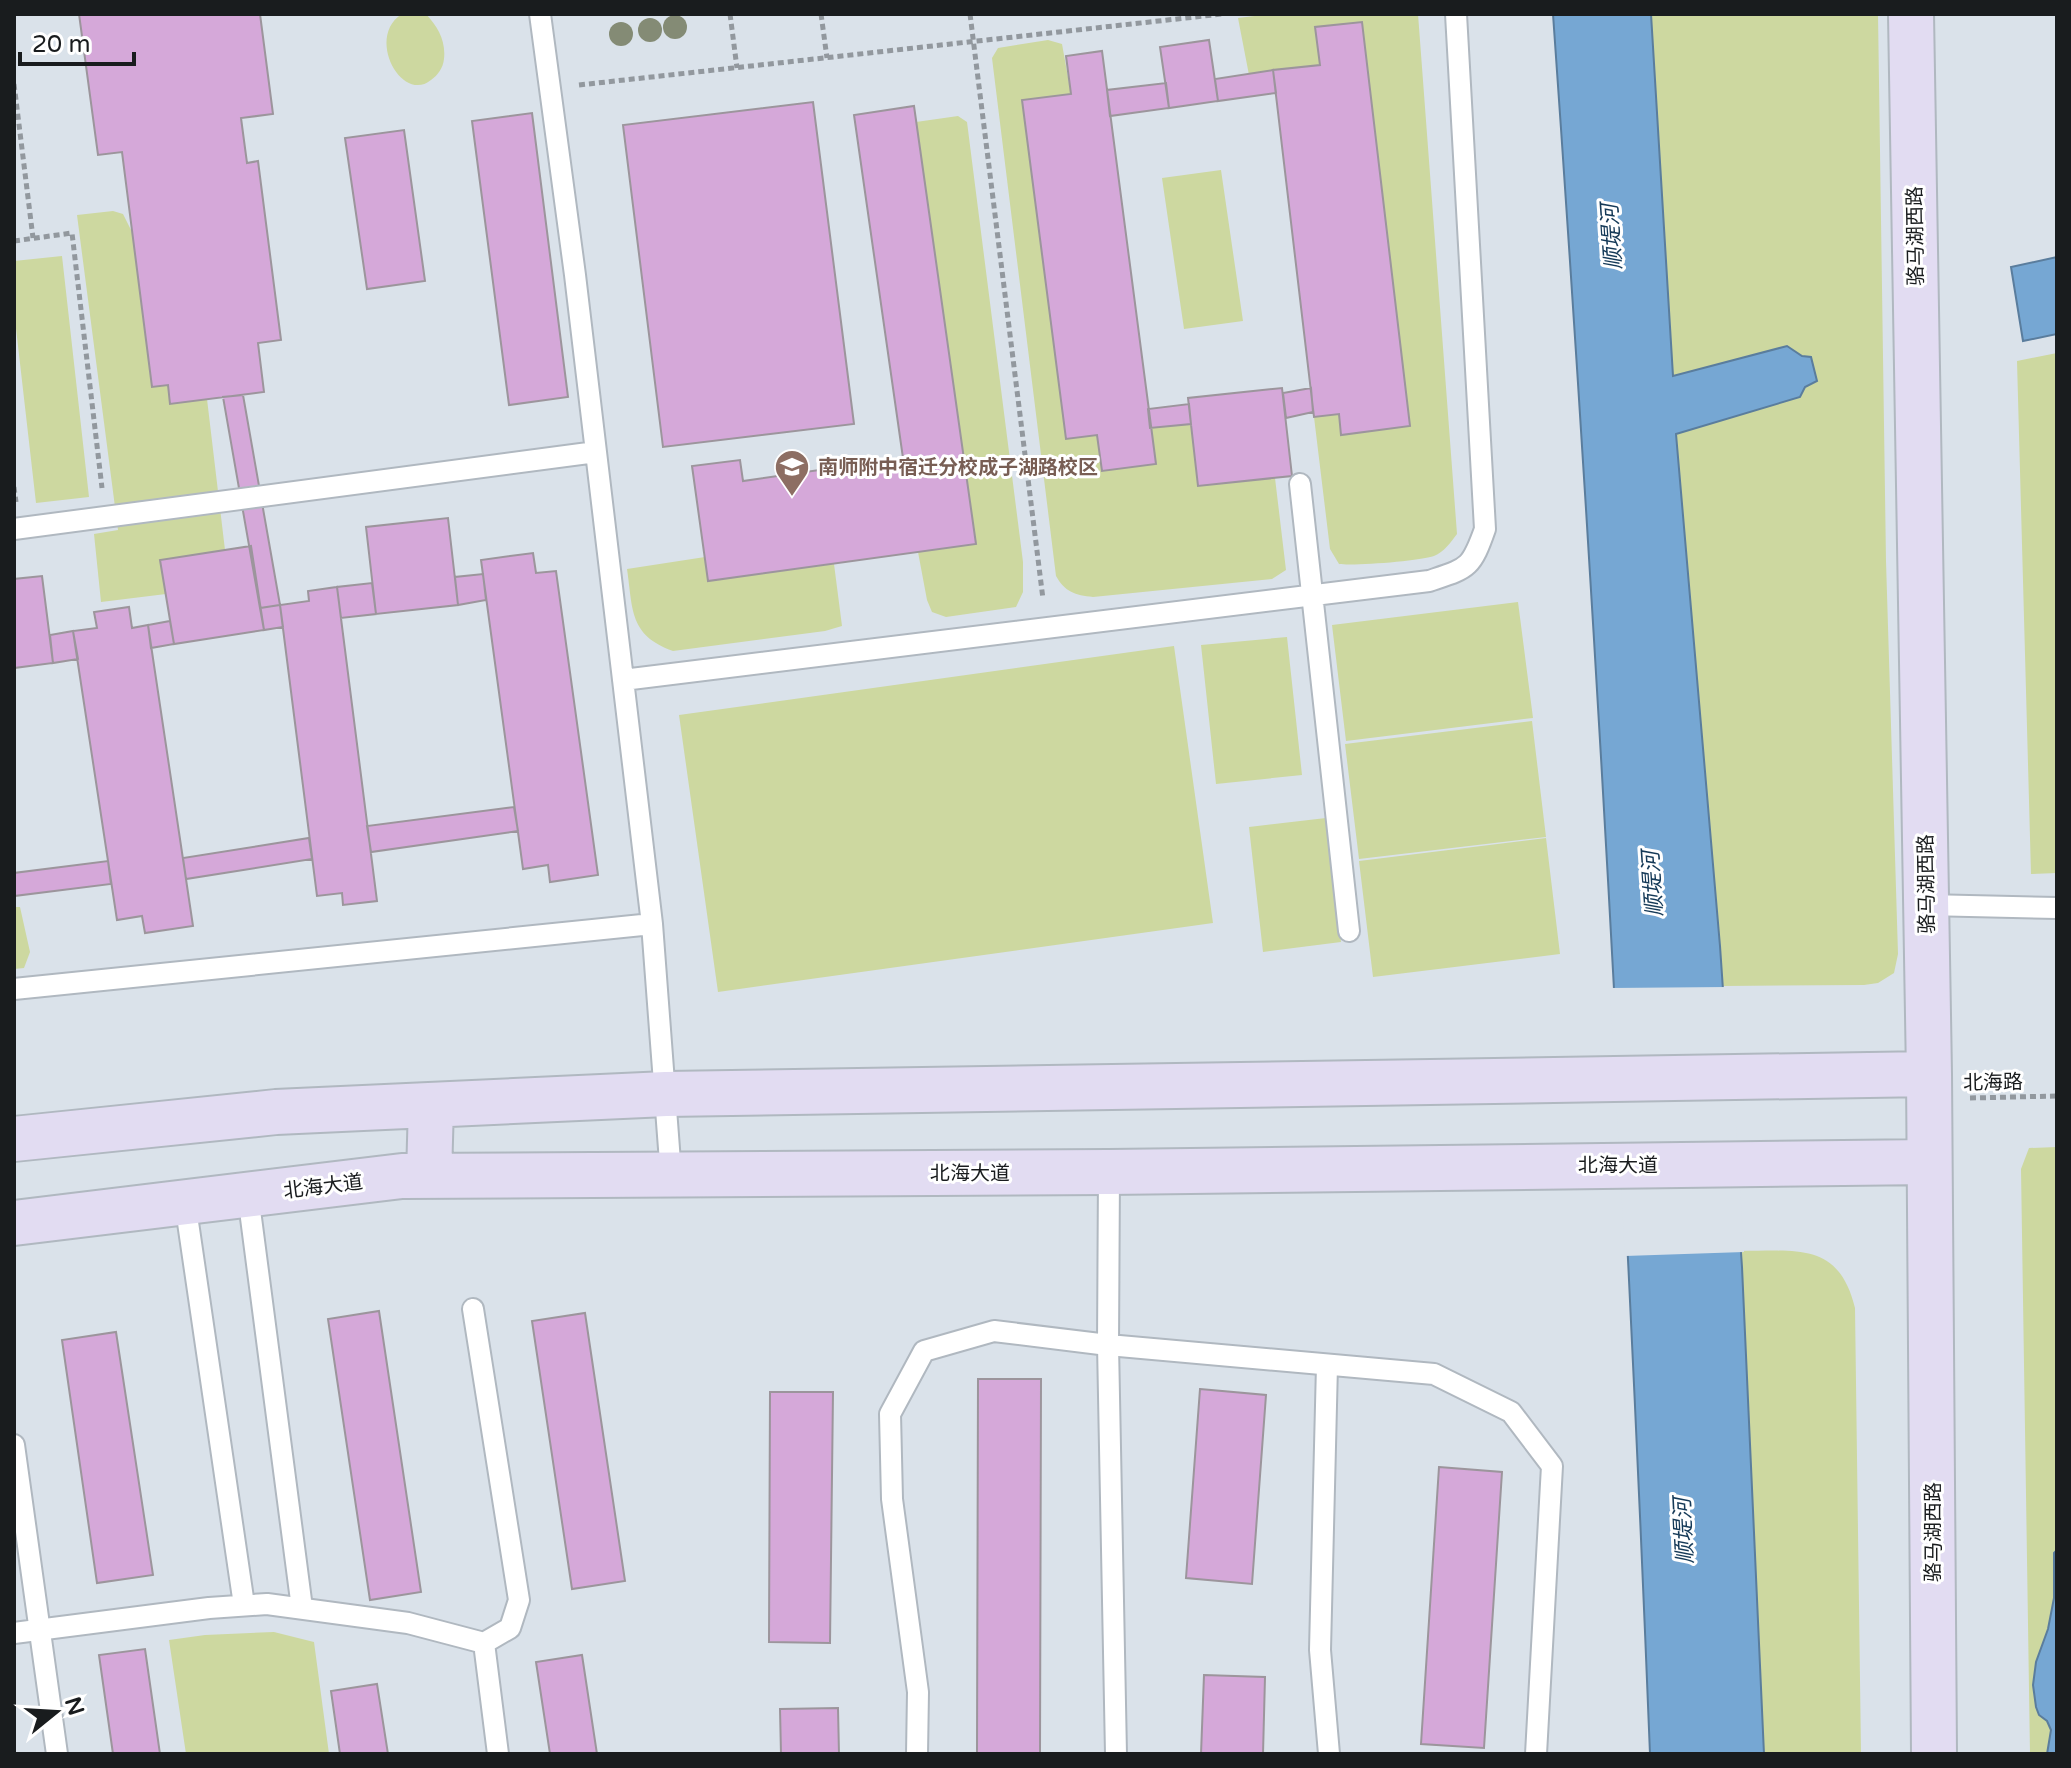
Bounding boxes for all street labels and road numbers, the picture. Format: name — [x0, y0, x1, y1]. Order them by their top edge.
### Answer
street label: 骆马湖西路 — [1903, 186, 1929, 286]
street label: 骆马湖西路 — [1914, 834, 1940, 934]
street label: 北海路 — [1963, 1070, 2023, 1096]
street label: 北海大道 — [1578, 1154, 1658, 1178]
street label: 北海大道 — [930, 1162, 1010, 1186]
street label: 北海大道 — [282, 1170, 364, 1204]
street label: 骆马湖西路 — [1922, 1482, 1946, 1582]

